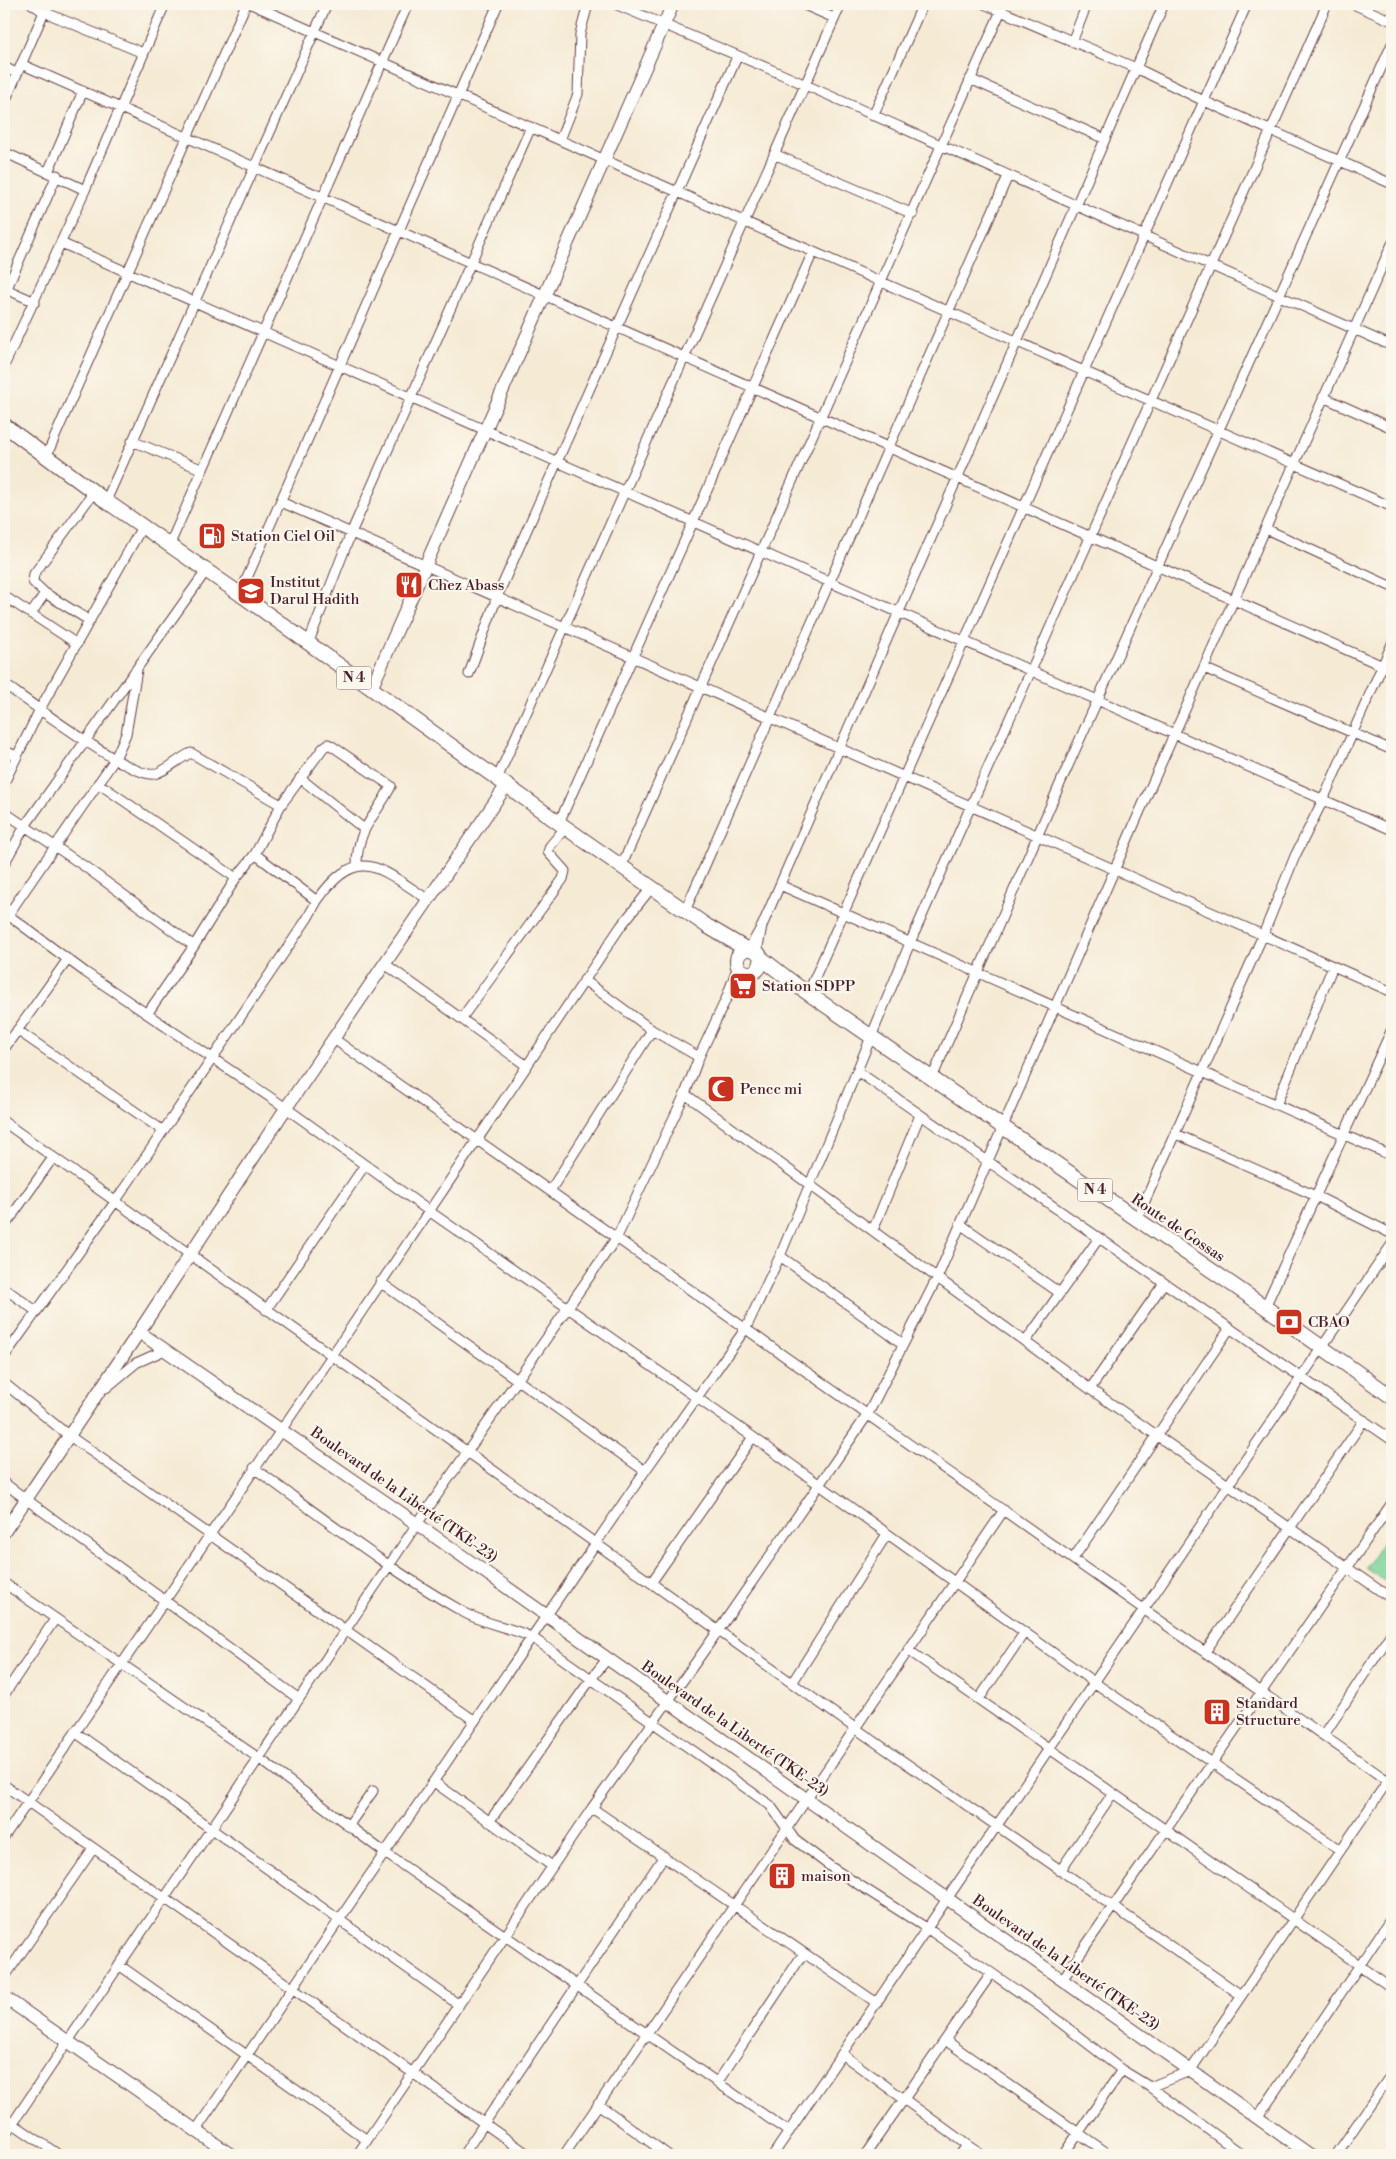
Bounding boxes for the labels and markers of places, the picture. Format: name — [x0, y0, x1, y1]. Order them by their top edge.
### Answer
fuel station icon: Station Ciel Oil — [197, 521, 227, 551]
place label: Station Ciel Oil — [231, 527, 336, 546]
restaurant icon: Chez Abass — [394, 570, 424, 600]
place label: Institut Darul Hadith — [270, 573, 360, 609]
school or university icon: Institut Darul Hadith — [236, 576, 266, 606]
place label: Chez Abass — [428, 576, 504, 595]
supermarket icon: Station SDPP — [728, 971, 758, 1001]
place label: Station SDPP — [762, 977, 855, 996]
mosque icon: Pencc mi — [706, 1074, 736, 1104]
place label: Pencc mi — [740, 1080, 802, 1099]
bank icon: CBAO — [1274, 1307, 1304, 1337]
place label: CBAO — [1308, 1313, 1350, 1332]
place label: Standard Structure — [1236, 1694, 1301, 1730]
building icon: Standard Structure — [1202, 1697, 1232, 1727]
building icon: maison — [767, 1861, 797, 1891]
place label: maison — [801, 1867, 851, 1886]

